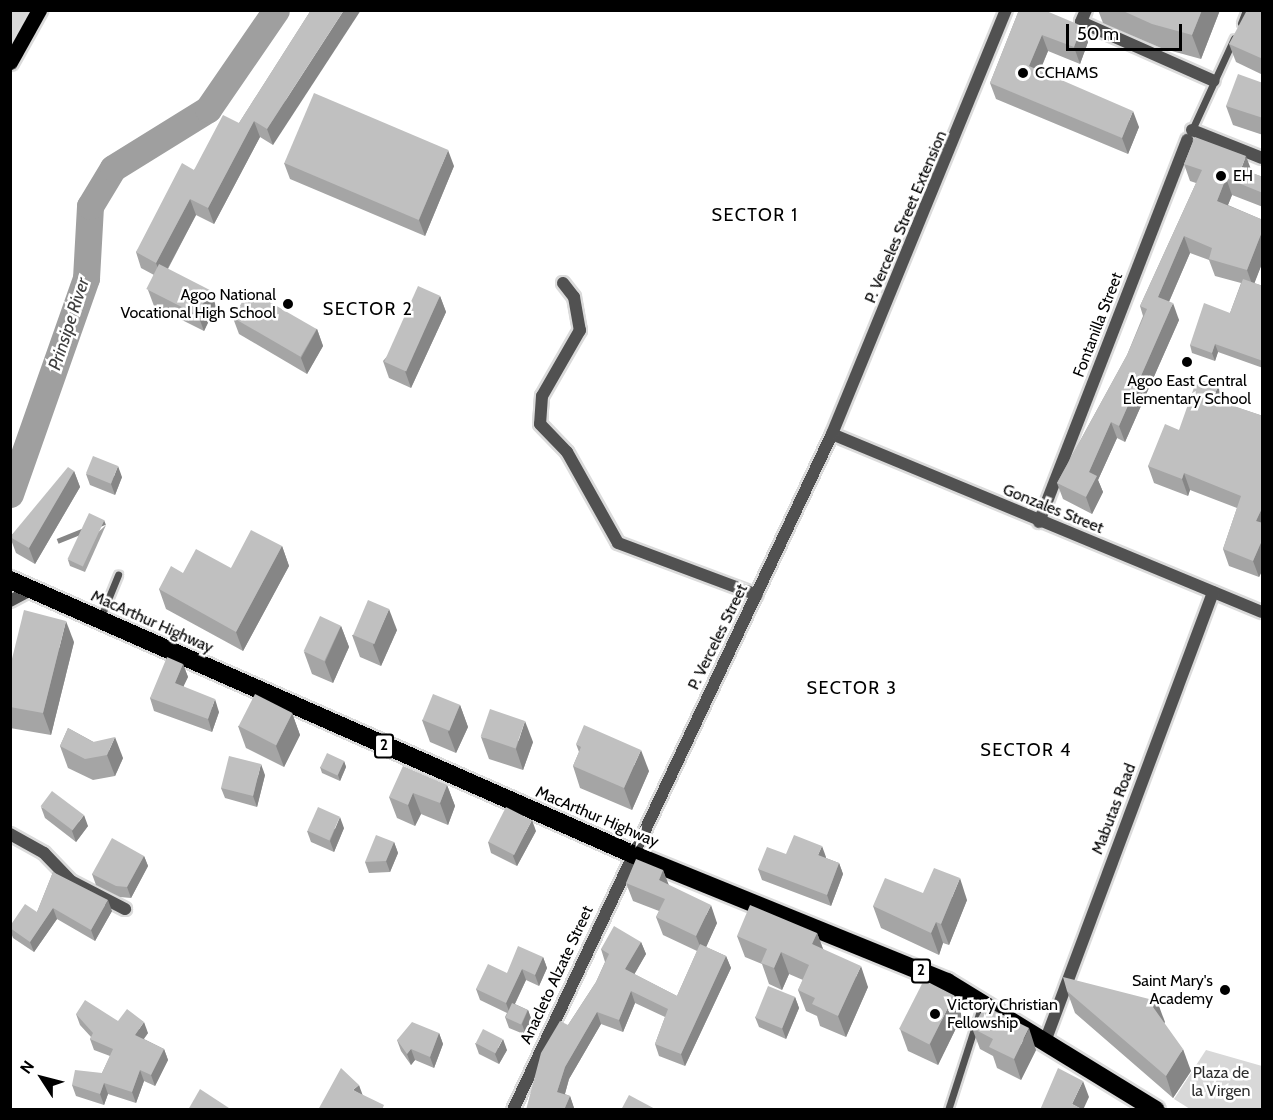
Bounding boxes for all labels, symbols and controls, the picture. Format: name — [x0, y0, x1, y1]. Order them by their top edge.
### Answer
scale bar — [1069, 12, 1184, 50]
text: 50 m — [1077, 23, 1119, 45]
place label: CCHAMS — [1035, 63, 1098, 83]
marker: CCHAMS — [1016, 66, 1030, 80]
street label: P. Verceles Street Extension — [861, 128, 951, 306]
place label: EH — [1233, 166, 1253, 186]
marker: EH — [1214, 169, 1228, 183]
district label: SECTOR 1 — [711, 204, 799, 226]
street label: Fontanilla Street — [1069, 270, 1127, 380]
water label: Prinsipe River — [44, 275, 94, 373]
place label: Agoo National Vocational High School — [121, 285, 276, 323]
marker: Agoo National Vocational High School — [281, 297, 295, 311]
district label: SECTOR 2 — [323, 298, 413, 320]
marker: Agoo East Central Elementary School — [1180, 355, 1194, 369]
place label: Agoo East Central Elementary School — [1123, 371, 1251, 409]
street label: Gonzales Street — [1000, 480, 1106, 538]
street label: P. Verceles Street — [684, 581, 752, 693]
street label: MacArthur Highway — [88, 586, 216, 658]
district label: SECTOR 3 — [806, 677, 898, 699]
road number: 2 — [374, 734, 394, 758]
district label: SECTOR 4 — [980, 739, 1072, 761]
street label: Mabutas Road — [1088, 761, 1140, 857]
street label: MacArthur Highway — [533, 782, 661, 852]
street label: Anacleto Alzate Street — [517, 903, 597, 1047]
road number: 2 — [910, 959, 932, 983]
place label: Saint Mary's Academy — [1132, 971, 1213, 1009]
marker: Saint Mary's Academy — [1218, 983, 1232, 997]
place label: Victory Christian Fellowship — [947, 995, 1058, 1033]
marker: Victory Christian Fellowship — [928, 1007, 942, 1021]
north arrow — [12, 1048, 72, 1108]
text: N — [16, 1057, 38, 1077]
park label: Plaza de la Virgen — [1192, 1063, 1250, 1101]

